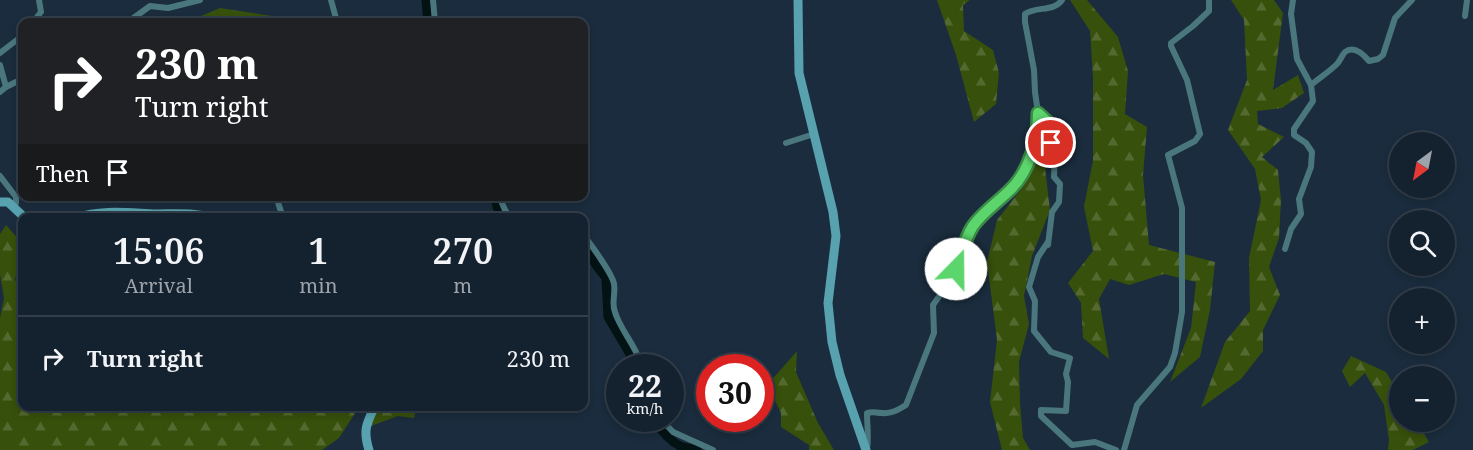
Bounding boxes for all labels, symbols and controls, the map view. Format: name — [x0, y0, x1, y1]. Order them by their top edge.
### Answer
text: 230 m — [135, 34, 259, 91]
icon: right — [36, 42, 114, 120]
text: Turn right — [135, 88, 268, 125]
pin — [1025, 117, 1076, 168]
icon: arrive — [1034, 126, 1067, 159]
north arrow — [1389, 132, 1455, 198]
map controls — [1389, 132, 1455, 432]
icon: arrive — [101, 156, 134, 189]
text: Then — [36, 158, 89, 188]
button: search — [1389, 210, 1455, 276]
text: 15:06 — [113, 226, 205, 275]
text: 1 — [308, 226, 329, 275]
text: 270 — [432, 226, 493, 275]
position arrow — [924, 237, 988, 301]
text: Arrival — [124, 272, 193, 299]
text: min — [299, 272, 338, 299]
text: m — [453, 272, 472, 299]
button: + — [1389, 288, 1455, 354]
icon: right — [36, 342, 69, 375]
text: Turn right — [87, 343, 203, 373]
text: 230 m — [507, 343, 570, 373]
speed limit sign: 30 — [696, 354, 774, 432]
text: 22 — [628, 365, 662, 406]
button: − — [1389, 366, 1455, 432]
text: km/h — [627, 398, 663, 418]

